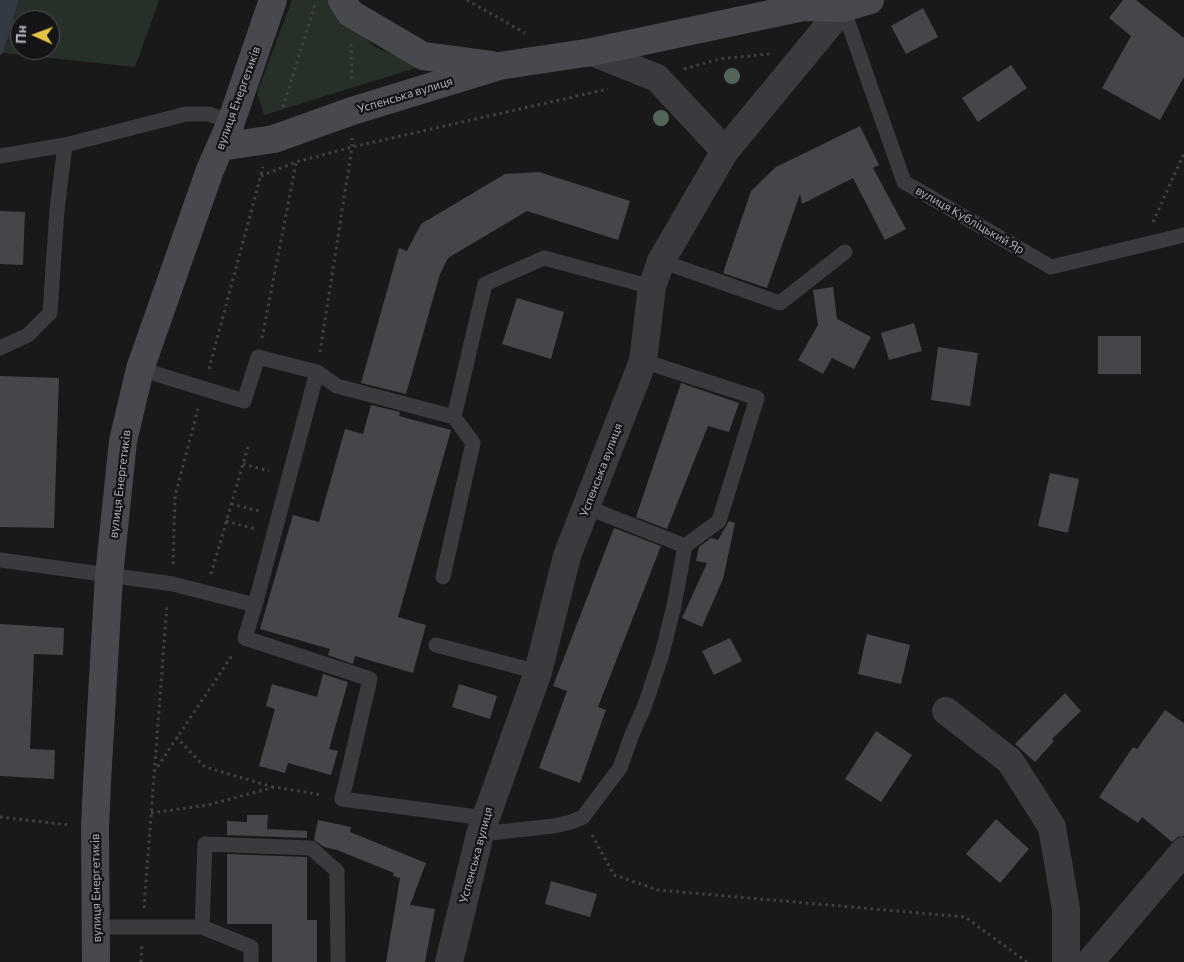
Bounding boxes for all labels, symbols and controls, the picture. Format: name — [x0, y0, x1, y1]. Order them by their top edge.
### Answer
north arrow — [10, 10, 60, 60]
text: Пн — [12, 25, 29, 44]
street label: вулиця Енергетиків — [213, 44, 263, 152]
street label: Успенська вулиця — [355, 74, 455, 116]
street label: вулиця Кубліцький Яр — [913, 183, 1027, 257]
street label: Успенська вулиця — [577, 421, 625, 519]
street label: вулиця Енергетиків — [106, 429, 134, 539]
street label: Успенська вулиця — [456, 805, 496, 905]
street label: вулиця Енергетиків — [88, 834, 104, 942]

